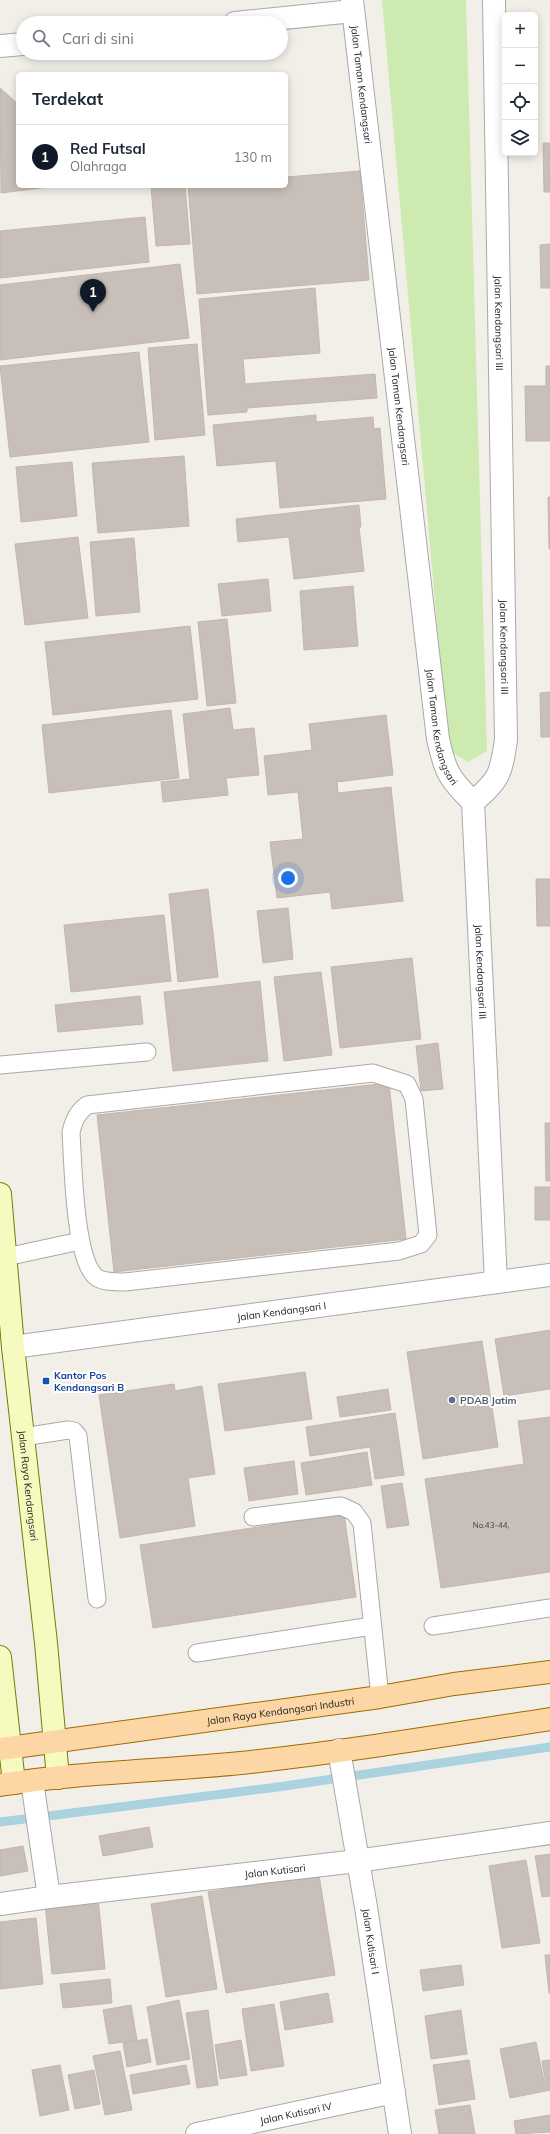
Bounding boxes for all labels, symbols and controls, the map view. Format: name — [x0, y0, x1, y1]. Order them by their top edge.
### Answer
map controls — [502, 12, 538, 156]
button: + — [502, 12, 538, 48]
search box — [16, 16, 288, 60]
street label: Jalan Taman Kendangsari — [348, 25, 375, 144]
icon: search — [30, 27, 52, 49]
text: Cari di sini — [62, 29, 134, 48]
button: − — [502, 48, 538, 84]
button: locate — [502, 84, 538, 120]
text: Terdekat — [32, 88, 103, 109]
button: layers — [502, 120, 538, 156]
text: Red Futsal — [70, 139, 146, 158]
text: 1 — [41, 149, 49, 165]
text: 130 m — [234, 149, 272, 165]
text: Olahraga — [70, 158, 127, 174]
street label: Jalan Kendangsari III — [491, 275, 506, 371]
pin: 1 — [80, 279, 106, 312]
street label: Jalan Taman Kendangsari — [385, 346, 412, 466]
street label: Jalan Kendangsari III — [497, 599, 511, 695]
street label: Jalan Taman Kendangsari — [423, 668, 460, 788]
your location — [278, 868, 298, 888]
street label: Jalan Kendangsari III — [472, 924, 489, 1020]
street label: Jalan Kendangsari I — [236, 1299, 327, 1324]
place label: Kantor Pos Kendangsari B — [54, 1369, 124, 1394]
marker: Kantor Pos Kendangsari B — [41, 1376, 51, 1386]
place label: PDAB Jatim — [460, 1394, 516, 1407]
marker: PDAB Jatim — [447, 1395, 457, 1405]
street label: Jalan Raya Kendangsari — [15, 1430, 41, 1542]
house number: No.43-44, — [473, 1520, 509, 1530]
street label: Jalan Raya Kendangsari Industri — [206, 1695, 355, 1728]
street label: Jalan Kutisari — [244, 1861, 306, 1881]
street label: Jalan Kutisari I — [359, 1908, 382, 1975]
street label: Jalan Kutisari IV — [259, 2099, 333, 2127]

